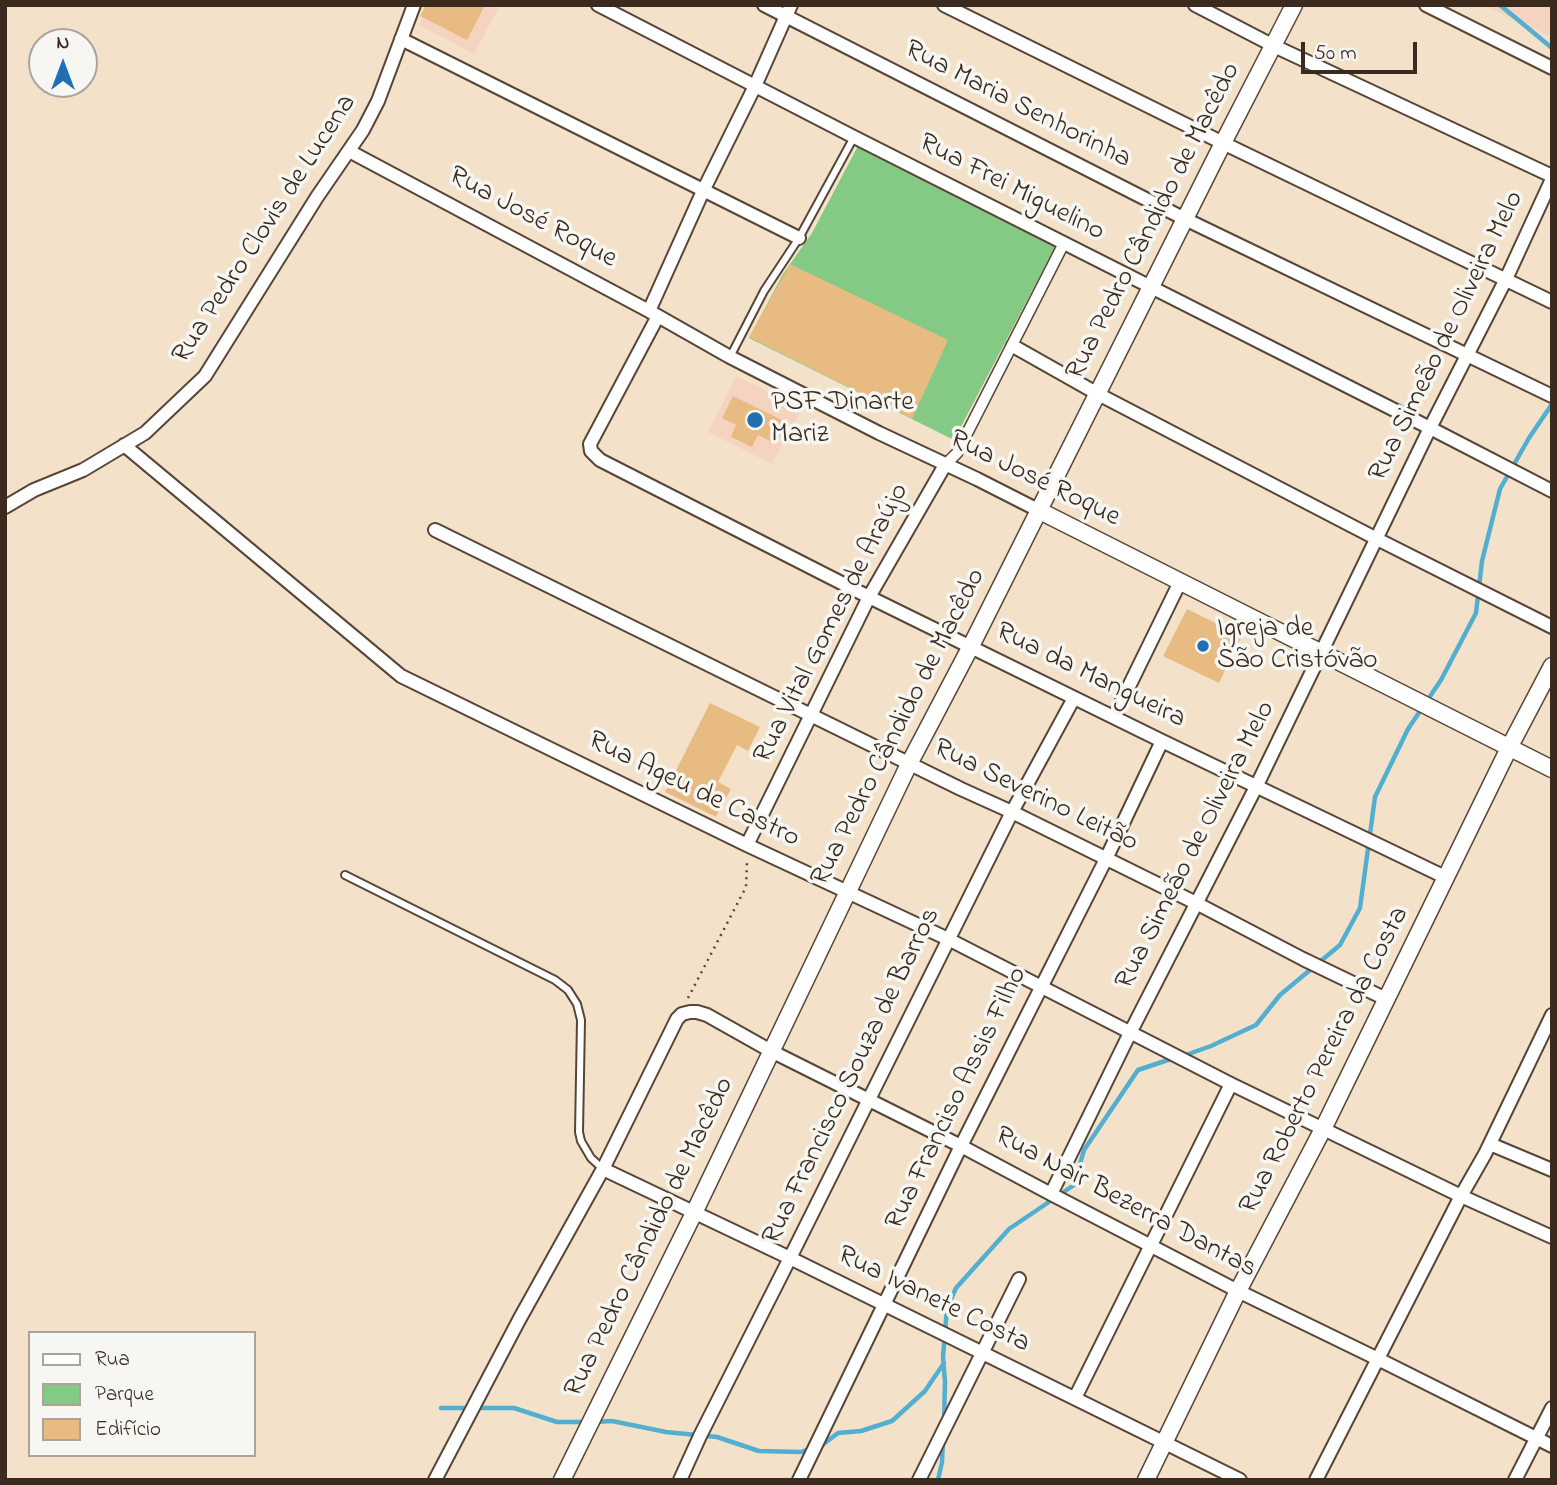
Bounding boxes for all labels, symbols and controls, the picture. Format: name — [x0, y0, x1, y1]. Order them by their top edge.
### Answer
north arrow — [28, 28, 98, 98]
scale bar — [1305, 28, 1420, 72]
text: N — [57, 30, 69, 57]
street label: Rua Maria Senhorinha — [898, 34, 1136, 178]
text: 50 m — [1314, 39, 1357, 69]
street label: Rua Pedro Cândido de Macêdo — [1060, 58, 1250, 386]
street label: Rua Pedro Clovis de Lucena — [166, 89, 366, 371]
street label: Rua Frei Miguelino — [913, 128, 1109, 250]
street label: Rua José Roque — [442, 161, 622, 277]
street label: Rua Simeão de Oliveira Melo — [1363, 186, 1533, 488]
place label: PSF Dinarte Mariz — [771, 387, 914, 453]
marker: PSF Dinarte Mariz — [745, 410, 765, 430]
street label: Rua José Roque — [943, 424, 1125, 536]
street label: Rua Vital Gomes de Araújo — [748, 479, 918, 769]
street label: Rua Pedro Cândido de Macêdo — [805, 564, 995, 892]
place label: Igreja de São Cristóvão — [1217, 613, 1378, 679]
street label: Rua da Mangueira — [990, 616, 1190, 738]
marker: Igreja de São Cristóvão — [1195, 638, 1211, 654]
street label: Rua Simeão de Oliveira Melo — [1110, 696, 1284, 996]
street label: Rua Ageu de Castro — [582, 725, 804, 857]
street label: Rua Severino Leitão — [927, 733, 1143, 861]
street label: Rua Roberto Pereira da Costa — [1234, 902, 1418, 1220]
street label: Rua Francisco Souza de Barros — [757, 903, 949, 1251]
street label: Rua Franciso Assis Filho — [880, 962, 1036, 1236]
street label: Rua Pedro Cândido de Macêdo — [559, 1073, 743, 1403]
street label: Rua Nair Bezerra Dantas — [988, 1121, 1262, 1287]
street label: Rua Ivanete Costa — [831, 1240, 1035, 1362]
legend — [28, 1331, 256, 1457]
text: Rua — [95, 1345, 130, 1375]
text: Parque — [95, 1380, 154, 1410]
text: Edifício — [95, 1415, 161, 1445]

